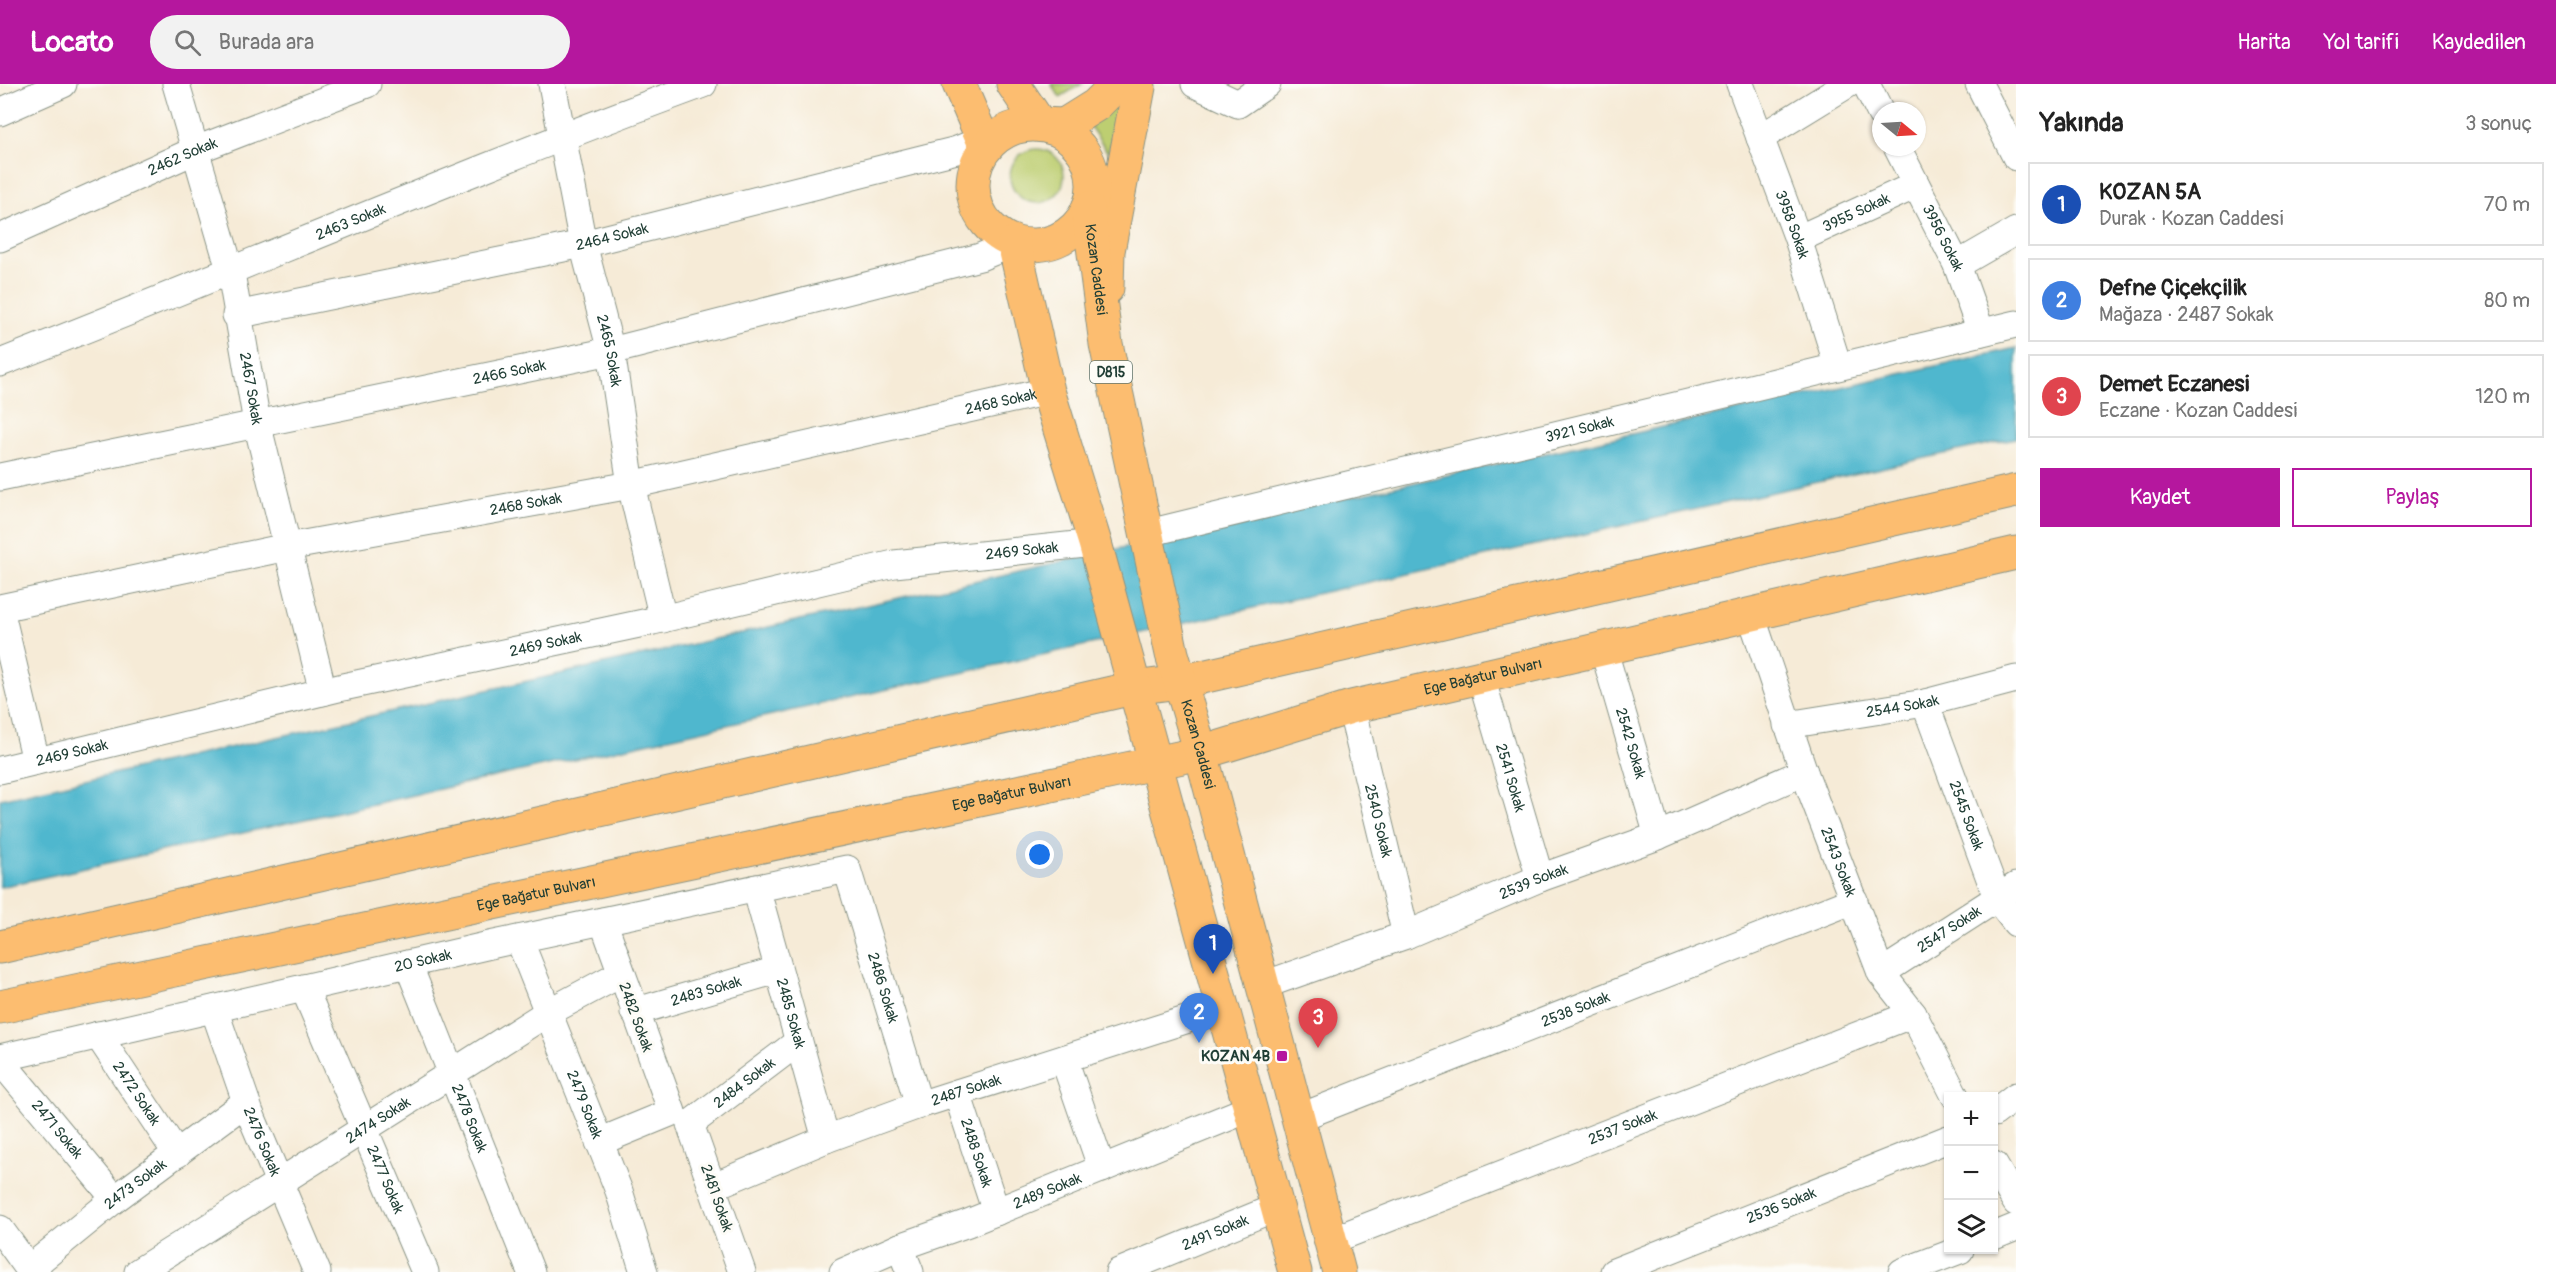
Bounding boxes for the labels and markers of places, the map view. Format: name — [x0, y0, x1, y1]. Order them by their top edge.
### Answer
pin: 1 — [1194, 924, 1232, 974]
pin: 2 — [1180, 994, 1218, 1043]
pin: 3 — [1298, 998, 1338, 1048]
place label: KOZAN 4B — [1201, 1047, 1271, 1066]
marker: KOZAN 4B — [1275, 1049, 1289, 1063]

